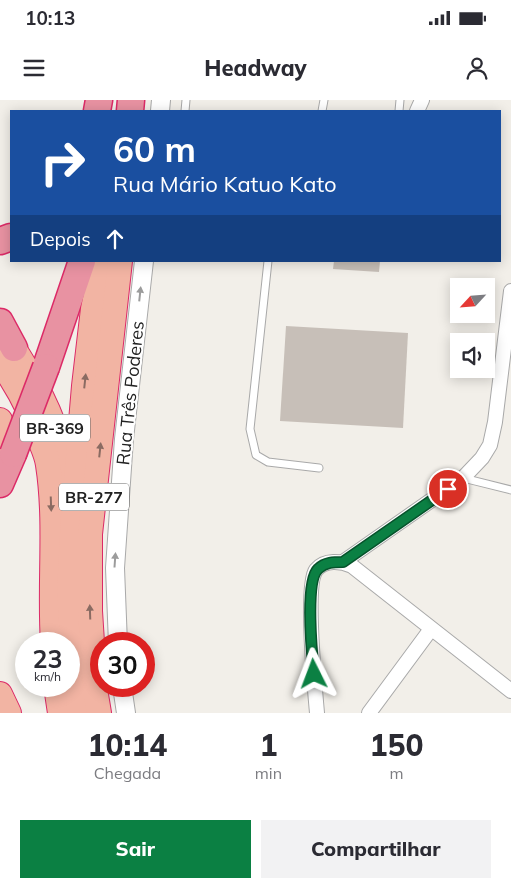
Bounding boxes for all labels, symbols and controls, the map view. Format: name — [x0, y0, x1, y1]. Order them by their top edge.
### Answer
text: 10:13 — [25, 6, 75, 30]
icon: menu — [20, 54, 48, 82]
text: Headway — [204, 54, 307, 82]
icon: person — [463, 54, 491, 82]
text: 60 m — [113, 127, 196, 171]
icon: right — [30, 130, 95, 195]
text: Rua Mário Katuo Kato — [113, 170, 337, 198]
icon: ahead — [101, 225, 129, 253]
text: Depois — [30, 227, 91, 251]
north arrow — [450, 278, 495, 322]
map controls — [450, 278, 495, 378]
one-way arrow — [136, 286, 144, 302]
street label: Rua Três Poderes — [111, 320, 149, 466]
button: sound — [450, 333, 495, 378]
one-way arrow — [81, 372, 89, 388]
road number: BR-369 — [20, 414, 90, 442]
one-way arrow — [96, 442, 104, 458]
pin — [427, 468, 469, 510]
icon: arrive — [434, 475, 462, 503]
road number: BR-277 — [59, 484, 129, 511]
one-way arrow — [48, 496, 56, 512]
one-way arrow — [112, 552, 120, 568]
one-way arrow — [86, 604, 94, 620]
speed limit sign: 30 — [90, 632, 155, 697]
text: 23 — [32, 643, 63, 674]
position arrow — [287, 647, 339, 699]
text: km/h — [34, 669, 61, 684]
text: 10:14 — [87, 726, 167, 764]
text: 1 — [259, 726, 277, 764]
text: 150 — [370, 726, 424, 764]
text: Chegada — [94, 763, 161, 783]
text: min — [255, 763, 282, 783]
text: m — [389, 763, 404, 783]
button: Sair — [20, 820, 251, 878]
button: Compartilhar — [261, 820, 491, 878]

